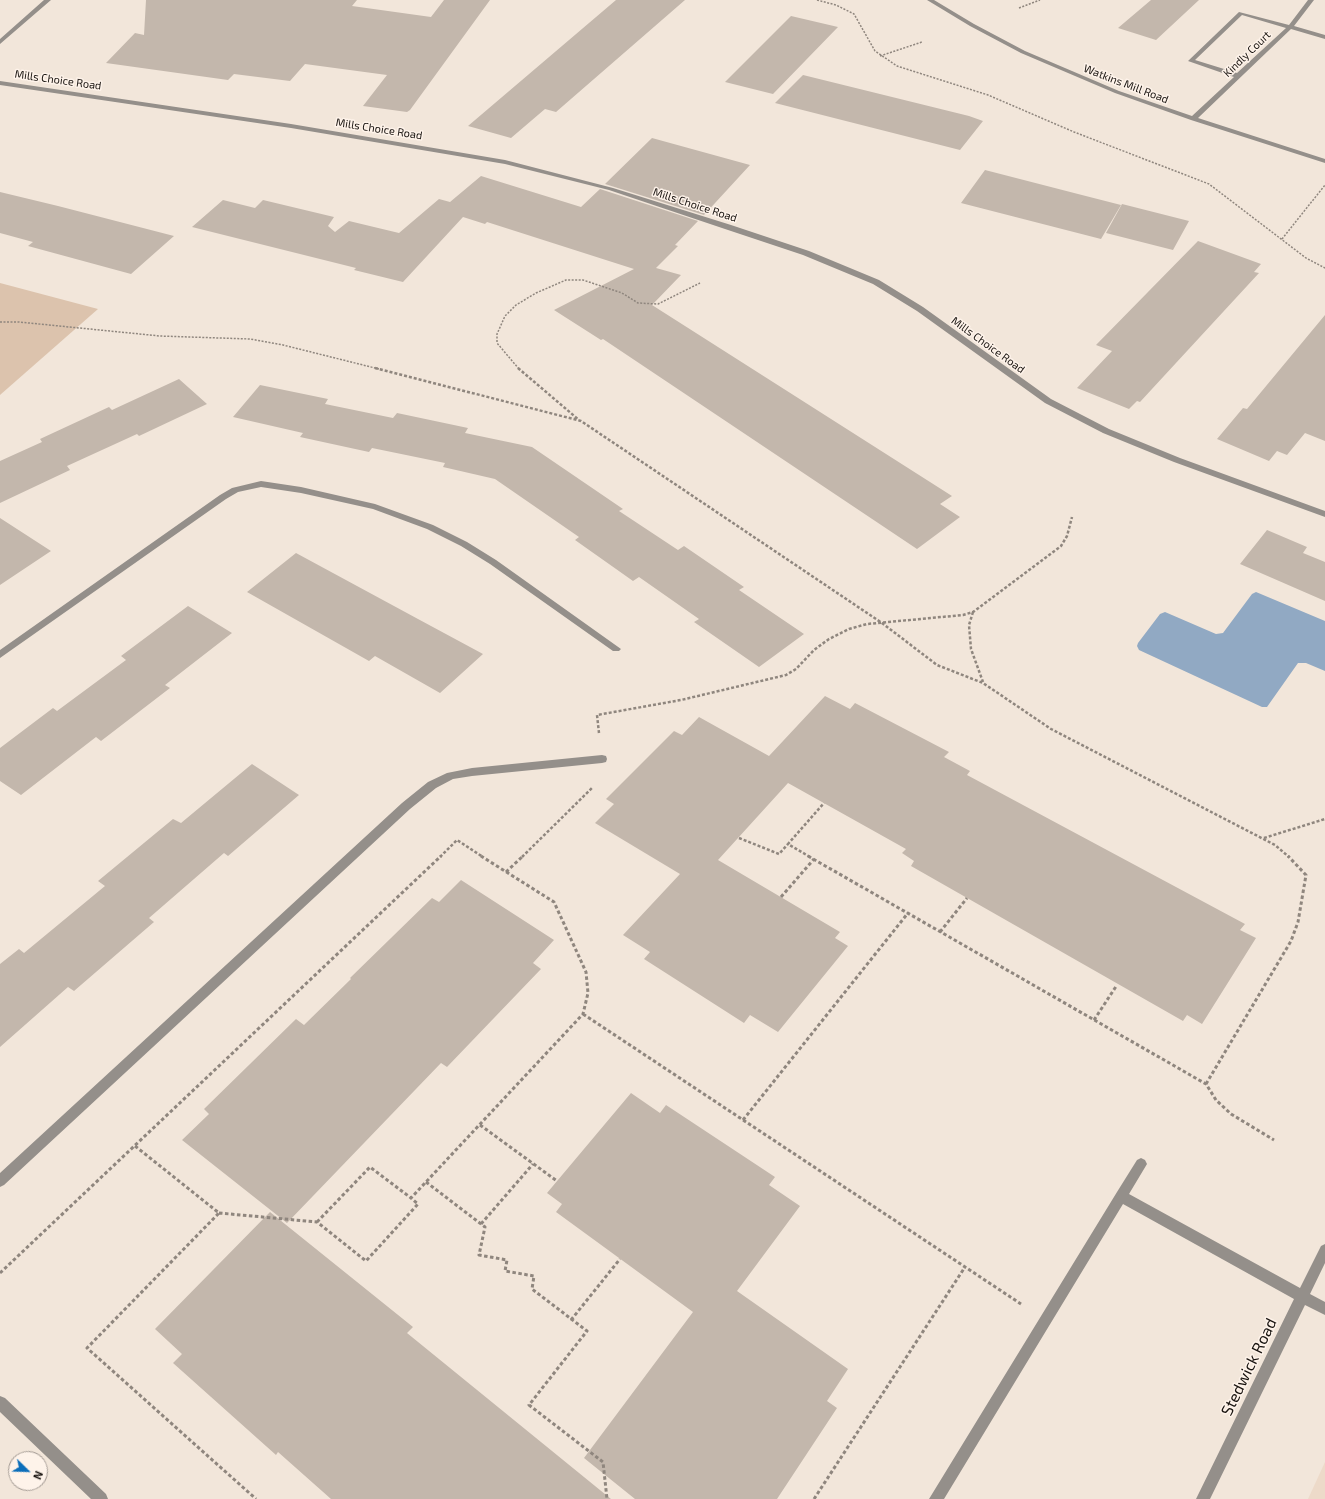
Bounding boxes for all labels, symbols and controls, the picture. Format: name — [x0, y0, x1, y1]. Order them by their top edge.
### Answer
street label: Kindly Court — [1221, 28, 1273, 80]
street label: Watkins Mill Road — [1082, 62, 1170, 106]
street label: Mills Choice Road — [14, 67, 102, 93]
street label: Mills Choice Road — [335, 116, 423, 142]
street label: Mills Choice Road — [651, 185, 739, 225]
street label: Mills Choice Road — [949, 314, 1027, 376]
street label: Stedwick Road — [1217, 1315, 1281, 1419]
north arrow — [8, 1451, 48, 1491]
text: N — [31, 1469, 46, 1482]

